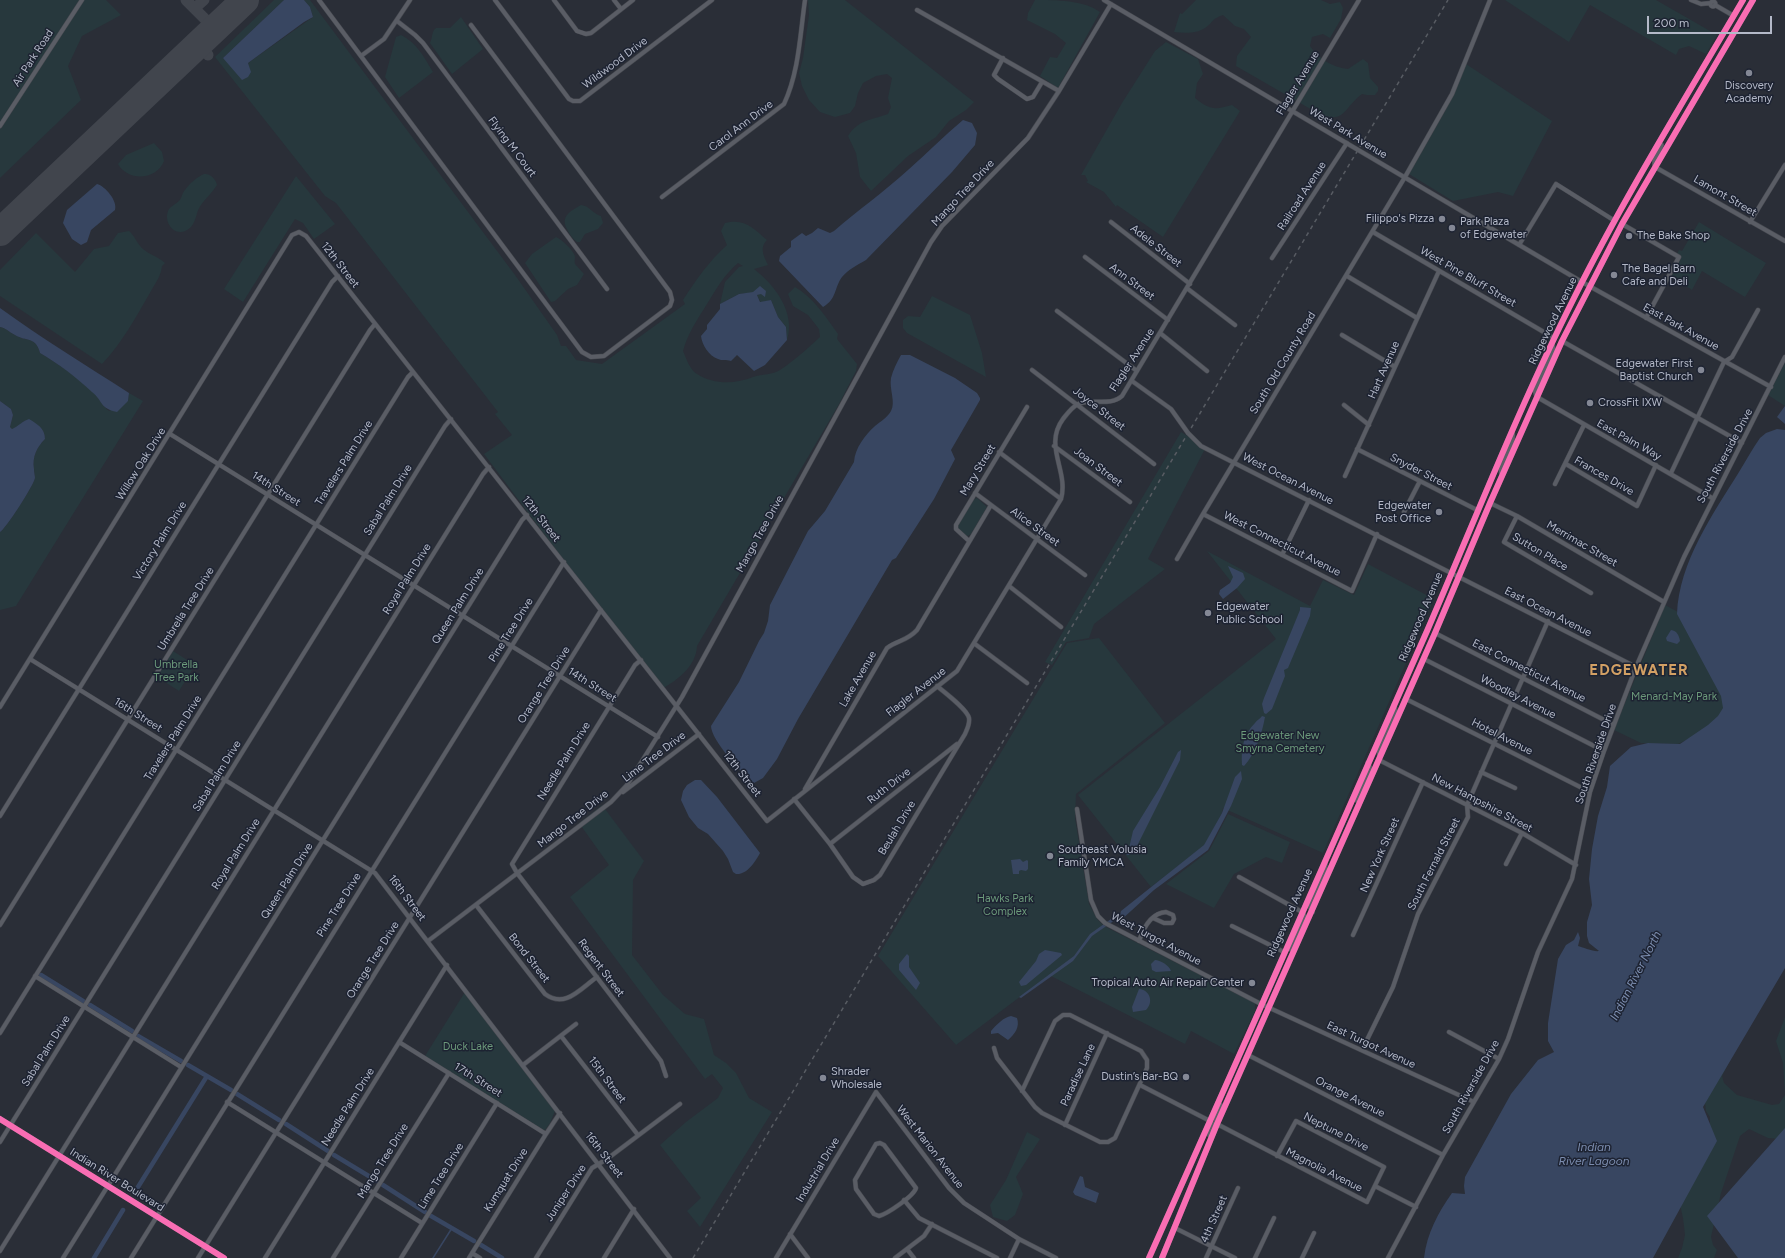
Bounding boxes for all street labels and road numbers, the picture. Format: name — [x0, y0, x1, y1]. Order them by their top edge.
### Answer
street label: Air Park Road — [10, 27, 56, 89]
street label: Wildwood Drive — [580, 34, 650, 92]
street label: Flagler Avenue — [1274, 49, 1322, 117]
street label: Carol Ann Drive — [706, 98, 776, 154]
street label: West Park Avenue — [1306, 104, 1390, 162]
street label: Flying M Court — [485, 114, 539, 180]
street label: Mango Tree Drive — [929, 157, 997, 229]
street label: Railroad Avenue — [1275, 159, 1329, 233]
street label: Lamont Street — [1691, 173, 1759, 219]
street label: Adele Street — [1128, 222, 1184, 270]
street label: 12th Street — [318, 239, 362, 291]
street label: West Pine Bluff Street — [1418, 244, 1518, 310]
street label: Ann Street — [1107, 261, 1157, 303]
street label: Ridgewood Avenue — [1526, 275, 1580, 367]
street label: East Park Avenue — [1641, 301, 1721, 353]
street label: South Old County Road — [1247, 309, 1319, 417]
street label: Flagler Avenue — [1107, 326, 1157, 394]
street label: Hart Avenue — [1365, 339, 1403, 401]
street label: Joyce Street — [1070, 384, 1128, 434]
street label: South Riverside Drive — [1694, 406, 1756, 506]
street label: East Palm Way — [1594, 417, 1664, 463]
street label: Travelers Palm Drive — [312, 418, 376, 508]
street label: Willow Oak Drive — [113, 425, 169, 503]
street label: Mary Street — [957, 442, 999, 498]
street label: Joan Street — [1071, 444, 1125, 490]
street label: West Ocean Avenue — [1240, 450, 1336, 508]
street label: Snyder Street — [1388, 451, 1454, 493]
street label: Frances Drive — [1572, 454, 1636, 498]
street label: Sabal Palm Drive — [361, 462, 415, 538]
street label: 14th Street — [249, 469, 303, 509]
street label: 12th Street — [519, 493, 563, 545]
street label: Mango Tree Drive — [733, 493, 787, 575]
street label: Victory Palm Drive — [130, 499, 190, 583]
street label: Alice Street — [1008, 505, 1062, 549]
street label: West Connecticut Avenue — [1221, 509, 1343, 579]
street label: Merrimac Street — [1544, 518, 1620, 570]
street label: Sutton Place — [1510, 530, 1570, 574]
street label: Royal Palm Drive — [380, 541, 434, 617]
street label: Umbrella Tree Drive — [155, 565, 217, 653]
street label: Queen Palm Drive — [429, 565, 487, 647]
street label: Ridgewood Avenue — [1396, 570, 1446, 664]
street label: East Ocean Avenue — [1502, 584, 1594, 640]
street label: Pine Tree Drive — [486, 595, 536, 665]
street label: East Connecticut Avenue — [1470, 637, 1588, 705]
street label: Orange Tree Drive — [515, 644, 573, 726]
street label: Lake Avenue — [837, 649, 879, 709]
street label: Flagler Avenue — [883, 664, 949, 720]
street label: 14th Street — [565, 665, 619, 705]
street label: Woodley Avenue — [1478, 672, 1558, 722]
street label: Travelers Palm Drive — [141, 693, 205, 783]
street label: 16th Street — [111, 695, 165, 735]
street label: South Riverside Drive — [1573, 702, 1619, 806]
street label: Hotel Avenue — [1469, 716, 1535, 758]
street label: Needle Palm Drive — [535, 719, 593, 803]
street label: Lime Tree Drive — [620, 729, 688, 785]
street label: Sabal Palm Drive — [190, 738, 244, 814]
street label: 12th Street — [720, 748, 764, 800]
street label: Ruth Drive — [865, 765, 913, 807]
street label: New Hampshire Street — [1429, 771, 1535, 835]
street label: Mango Tree Drive — [535, 787, 611, 851]
street label: Beulah Drive — [876, 798, 918, 858]
street label: New York Street — [1358, 815, 1402, 895]
street label: Royal Palm Drive — [209, 816, 263, 892]
street label: South Fernald Street — [1405, 816, 1463, 912]
street label: Queen Palm Drive — [258, 840, 316, 922]
street label: Ridgewood Avenue — [1264, 867, 1316, 959]
street label: Pine Tree Drive — [314, 870, 364, 940]
street label: 16th Street — [385, 872, 429, 924]
street label: West Turgot Avenue — [1109, 910, 1203, 968]
street label: Orange Tree Drive — [344, 919, 402, 1001]
street label: Bond Street — [506, 931, 552, 985]
street label: Regent Street — [575, 936, 627, 1000]
street label: Sabal Palm Drive — [19, 1013, 73, 1089]
street label: East Turgot Avenue — [1325, 1019, 1417, 1071]
street label: South Riverside Drive — [1440, 1038, 1502, 1136]
street label: Paradise Lane — [1058, 1042, 1098, 1108]
street label: 15th Street — [585, 1054, 629, 1106]
street label: 17th Street — [451, 1060, 505, 1100]
street label: Needle Palm Drive — [319, 1065, 377, 1149]
street label: Orange Avenue — [1313, 1074, 1387, 1120]
street label: West Marion Avenue — [893, 1103, 967, 1191]
street label: Neptune Drive — [1301, 1110, 1371, 1154]
street label: Mango Tree Drive — [355, 1121, 411, 1201]
street label: 16th Street — [582, 1129, 626, 1181]
street label: Industrial Drive — [793, 1135, 843, 1205]
street label: Lime Tree Drive — [415, 1140, 467, 1212]
street label: Magnolia Avenue — [1283, 1145, 1365, 1195]
street label: Indian River Boulevard — [67, 1146, 167, 1214]
street label: Kumquat Drive — [481, 1146, 531, 1214]
street label: Juniper Drive — [543, 1162, 589, 1224]
street label: 4th Street — [1198, 1193, 1230, 1245]

